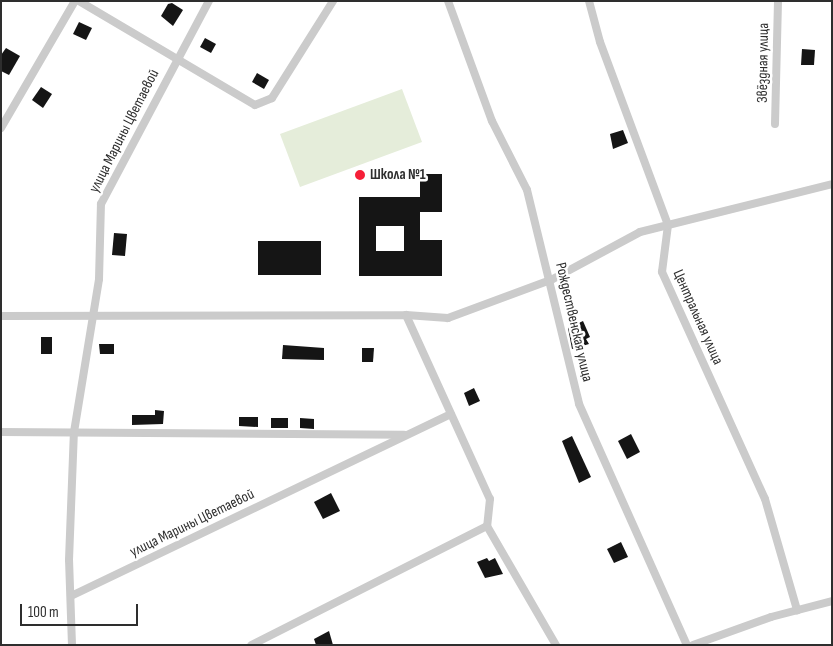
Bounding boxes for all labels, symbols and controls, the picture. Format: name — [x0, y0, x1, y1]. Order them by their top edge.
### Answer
street label: Звёздная улица — [753, 23, 773, 103]
street label: улица Марины Цветаевой — [85, 66, 163, 196]
place label: Школа №1 — [370, 166, 426, 184]
marker: Школа №1 — [354, 169, 366, 181]
street label: Рождественская улица — [552, 261, 596, 383]
street label: Центральная улица — [669, 267, 727, 367]
street label: улица Марины Цветаевой — [127, 485, 257, 561]
scale bar — [22, 594, 140, 626]
text: 100 m — [28, 603, 59, 622]

